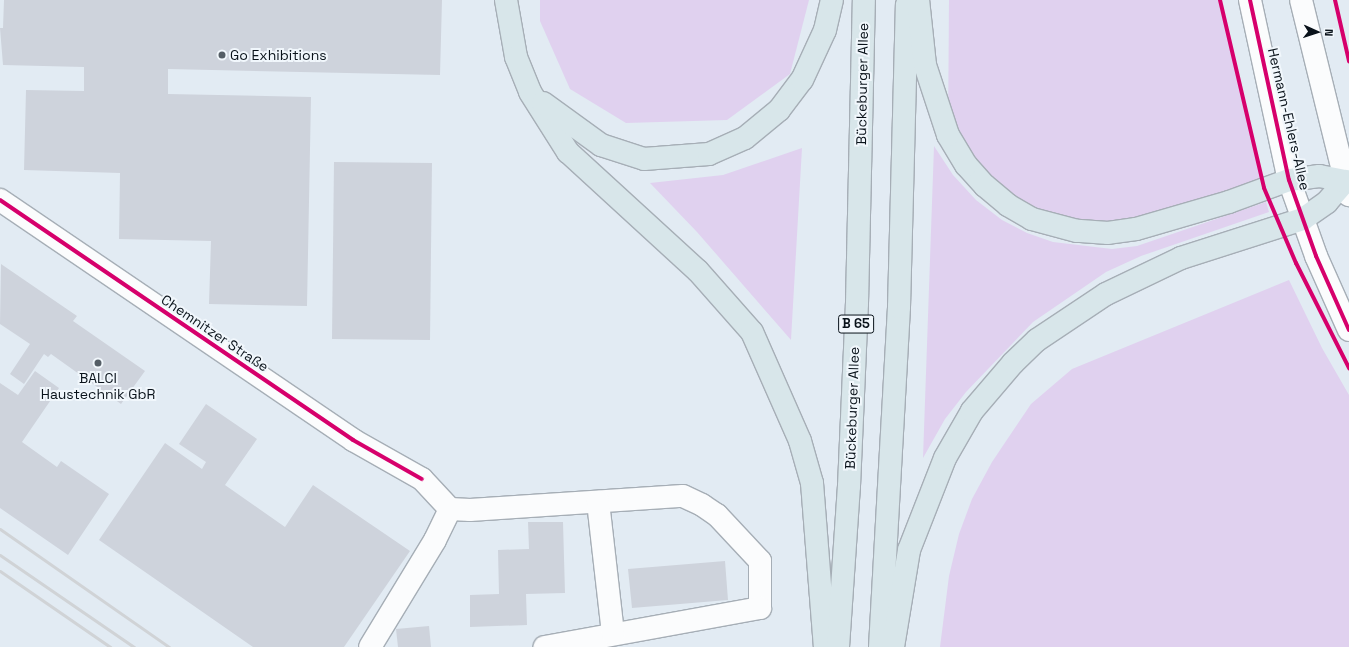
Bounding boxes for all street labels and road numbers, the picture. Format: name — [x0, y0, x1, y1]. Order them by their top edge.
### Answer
street label: Bückeburger Allee — [853, 23, 871, 145]
street label: Hermann-Ehlers-Allee — [1264, 46, 1314, 192]
street label: Chemnitzer Straße — [158, 291, 272, 375]
road number: B 65 — [838, 313, 874, 335]
street label: Bückeburger Allee — [841, 346, 863, 470]

